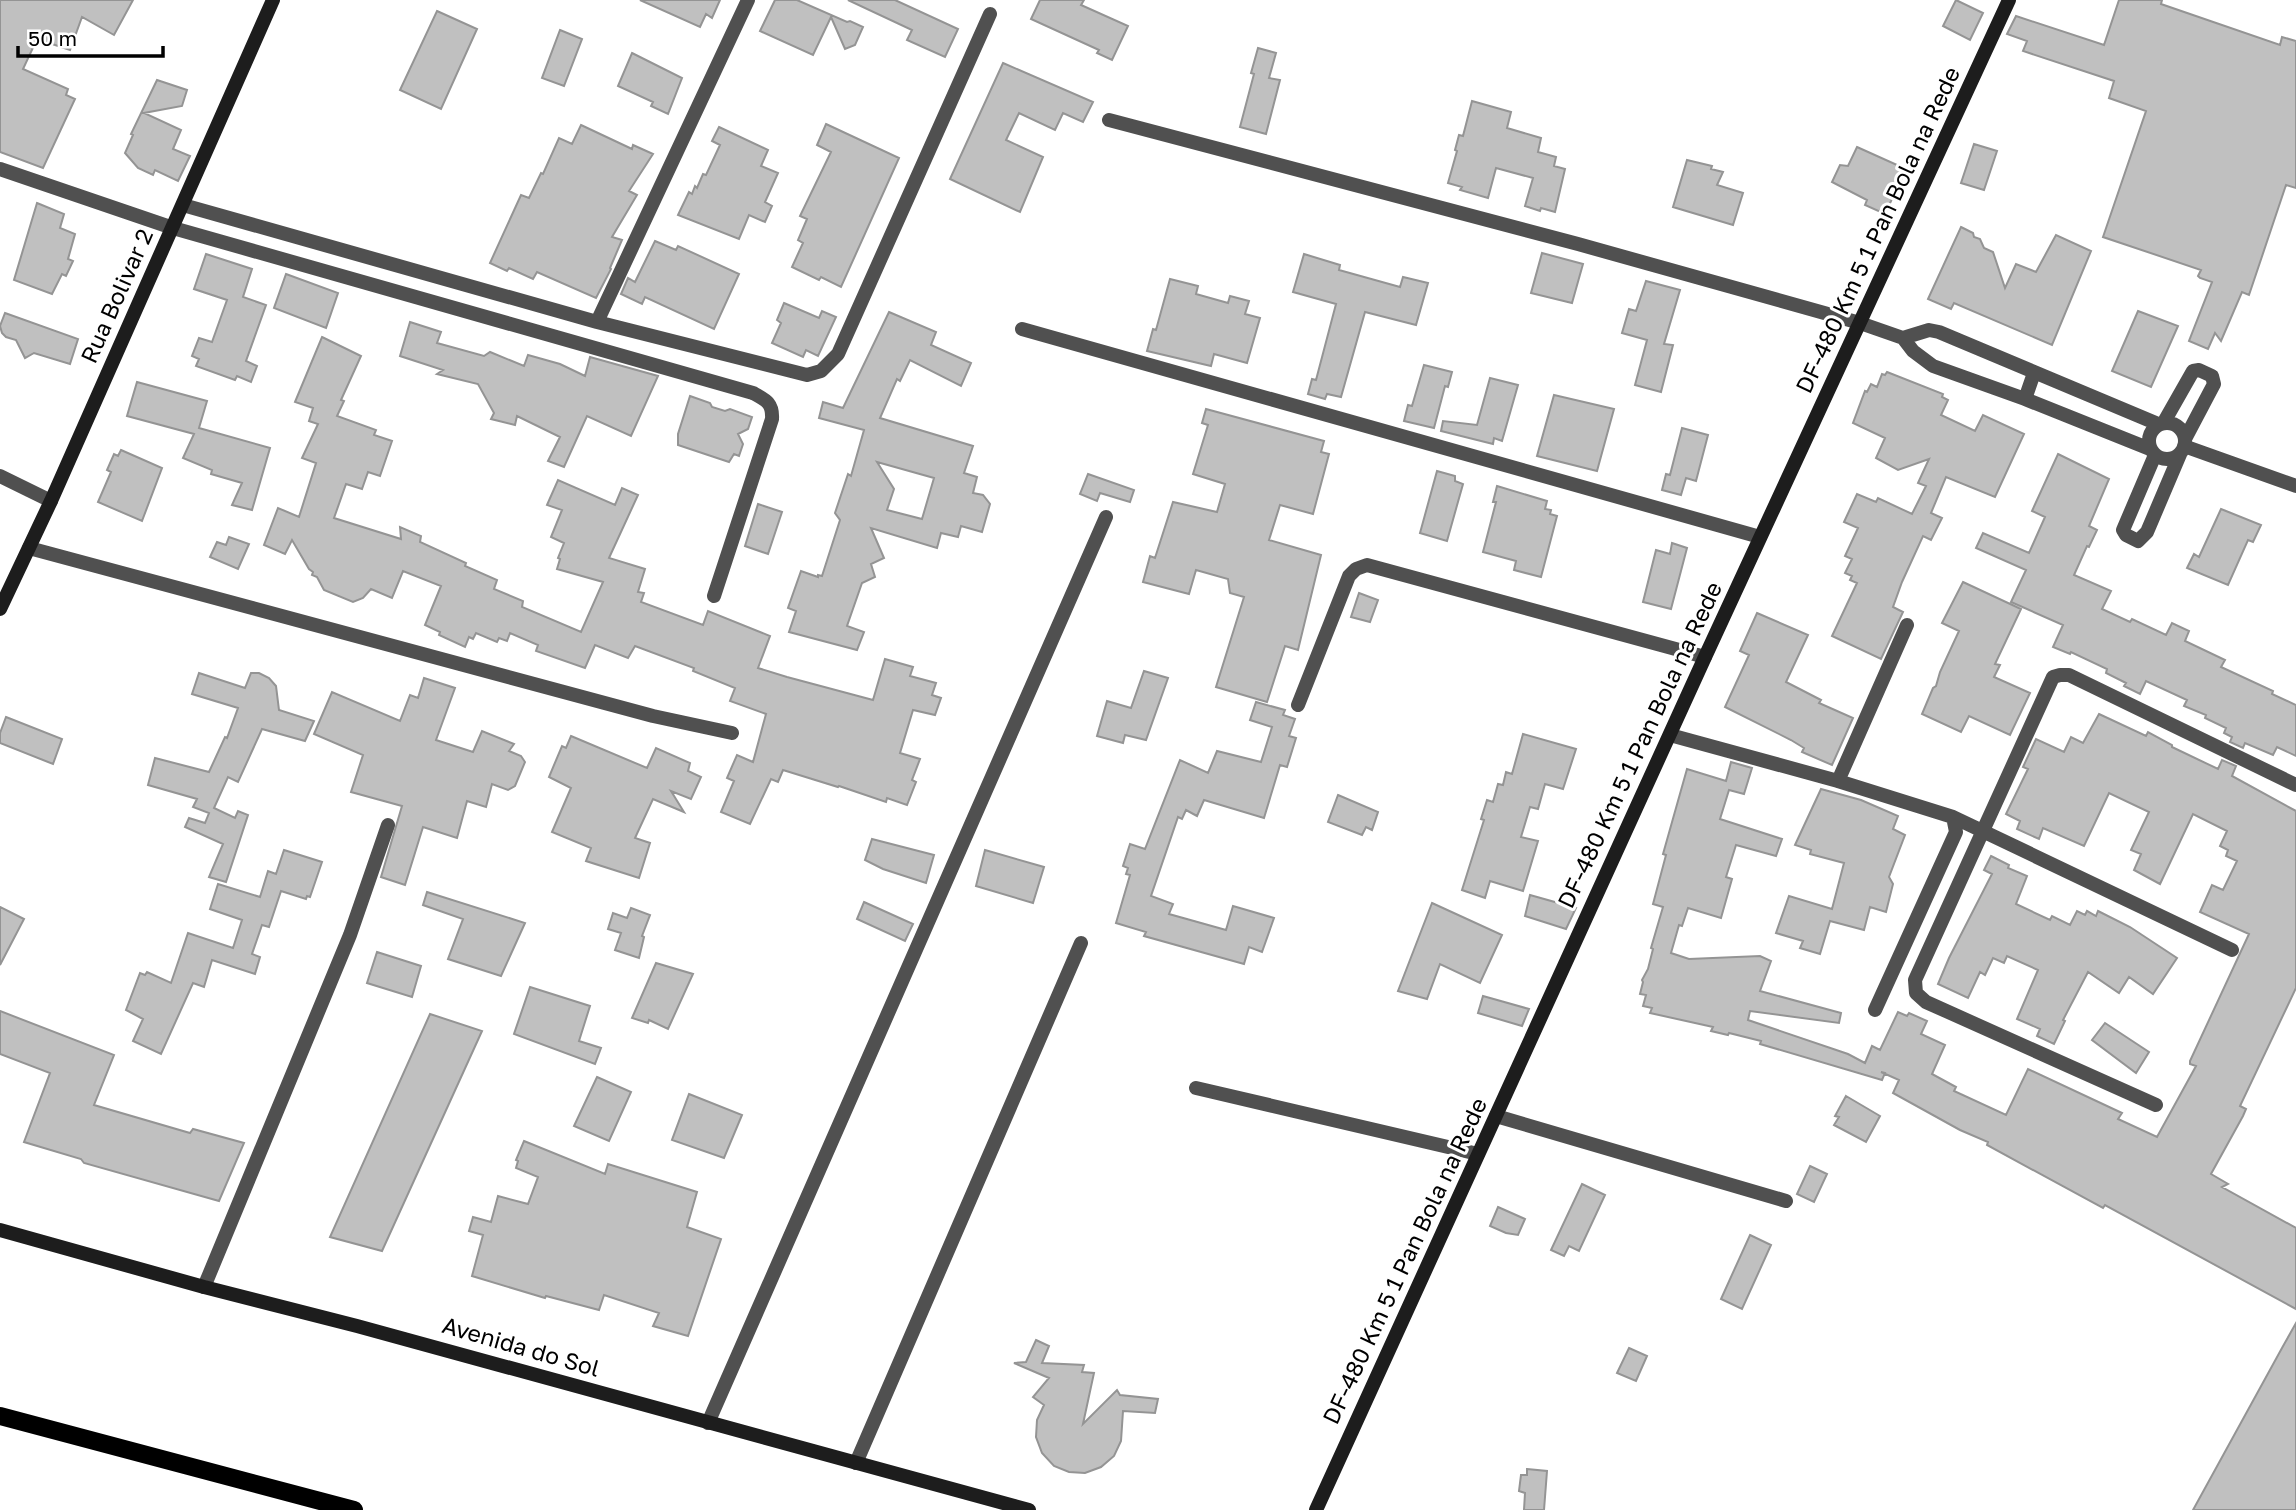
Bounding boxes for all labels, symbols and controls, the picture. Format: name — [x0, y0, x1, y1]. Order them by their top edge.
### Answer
scale bar — [18, 14, 163, 58]
text: 50 m — [28, 25, 77, 51]
street label: DF-480 Km 5 1 Pan Bola na Rede — [1789, 62, 1965, 397]
street label: Rua Bolivar 2 — [74, 224, 158, 367]
street label: DF-480 Km 5 1 Pan Bola na Rede — [1551, 577, 1727, 912]
street label: DF-480 Km 5 1 Pan Bola na Rede — [1316, 1093, 1492, 1428]
street label: Avenida do Sol — [439, 1310, 603, 1382]

